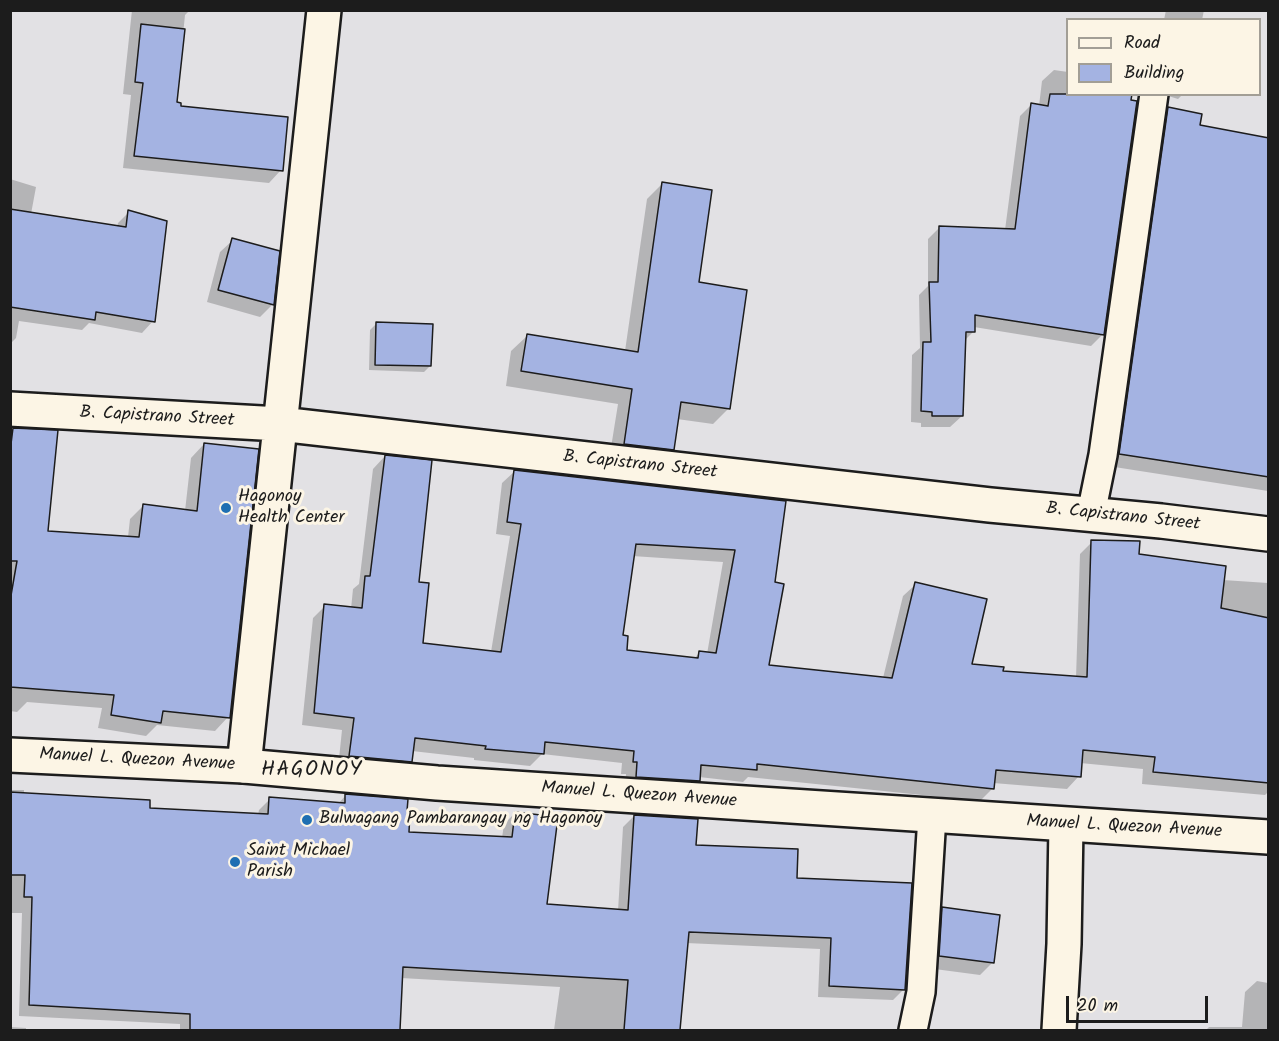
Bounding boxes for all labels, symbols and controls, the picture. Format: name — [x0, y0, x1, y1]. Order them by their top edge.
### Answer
legend — [1066, 18, 1261, 96]
text: Road — [1124, 29, 1160, 58]
text: Building — [1124, 59, 1184, 88]
street label: B. Capistrano Street — [79, 403, 235, 433]
street label: B. Capistrano Street — [562, 447, 718, 485]
place label: Hagonoy Health Center — [238, 487, 344, 530]
street label: B. Capistrano Street — [1045, 499, 1201, 537]
marker: Hagonoy Health Center — [219, 501, 233, 515]
street label: Manuel L. Quezon Avenue — [39, 745, 235, 777]
district label: HAGONOY — [261, 758, 363, 784]
street label: Manuel L. Quezon Avenue — [540, 778, 738, 814]
place label: Bulwagang Pambarangay ng Hagonoy — [319, 809, 602, 831]
street label: Manuel L. Quezon Avenue — [1026, 812, 1222, 844]
marker: Bulwagang Pambarangay ng Hagonoy — [300, 813, 314, 827]
place label: Saint Michael Parish — [247, 841, 350, 884]
marker: Saint Michael Parish — [228, 855, 242, 869]
scale bar — [1069, 984, 1212, 1022]
text: 20 m — [1077, 992, 1118, 1021]

